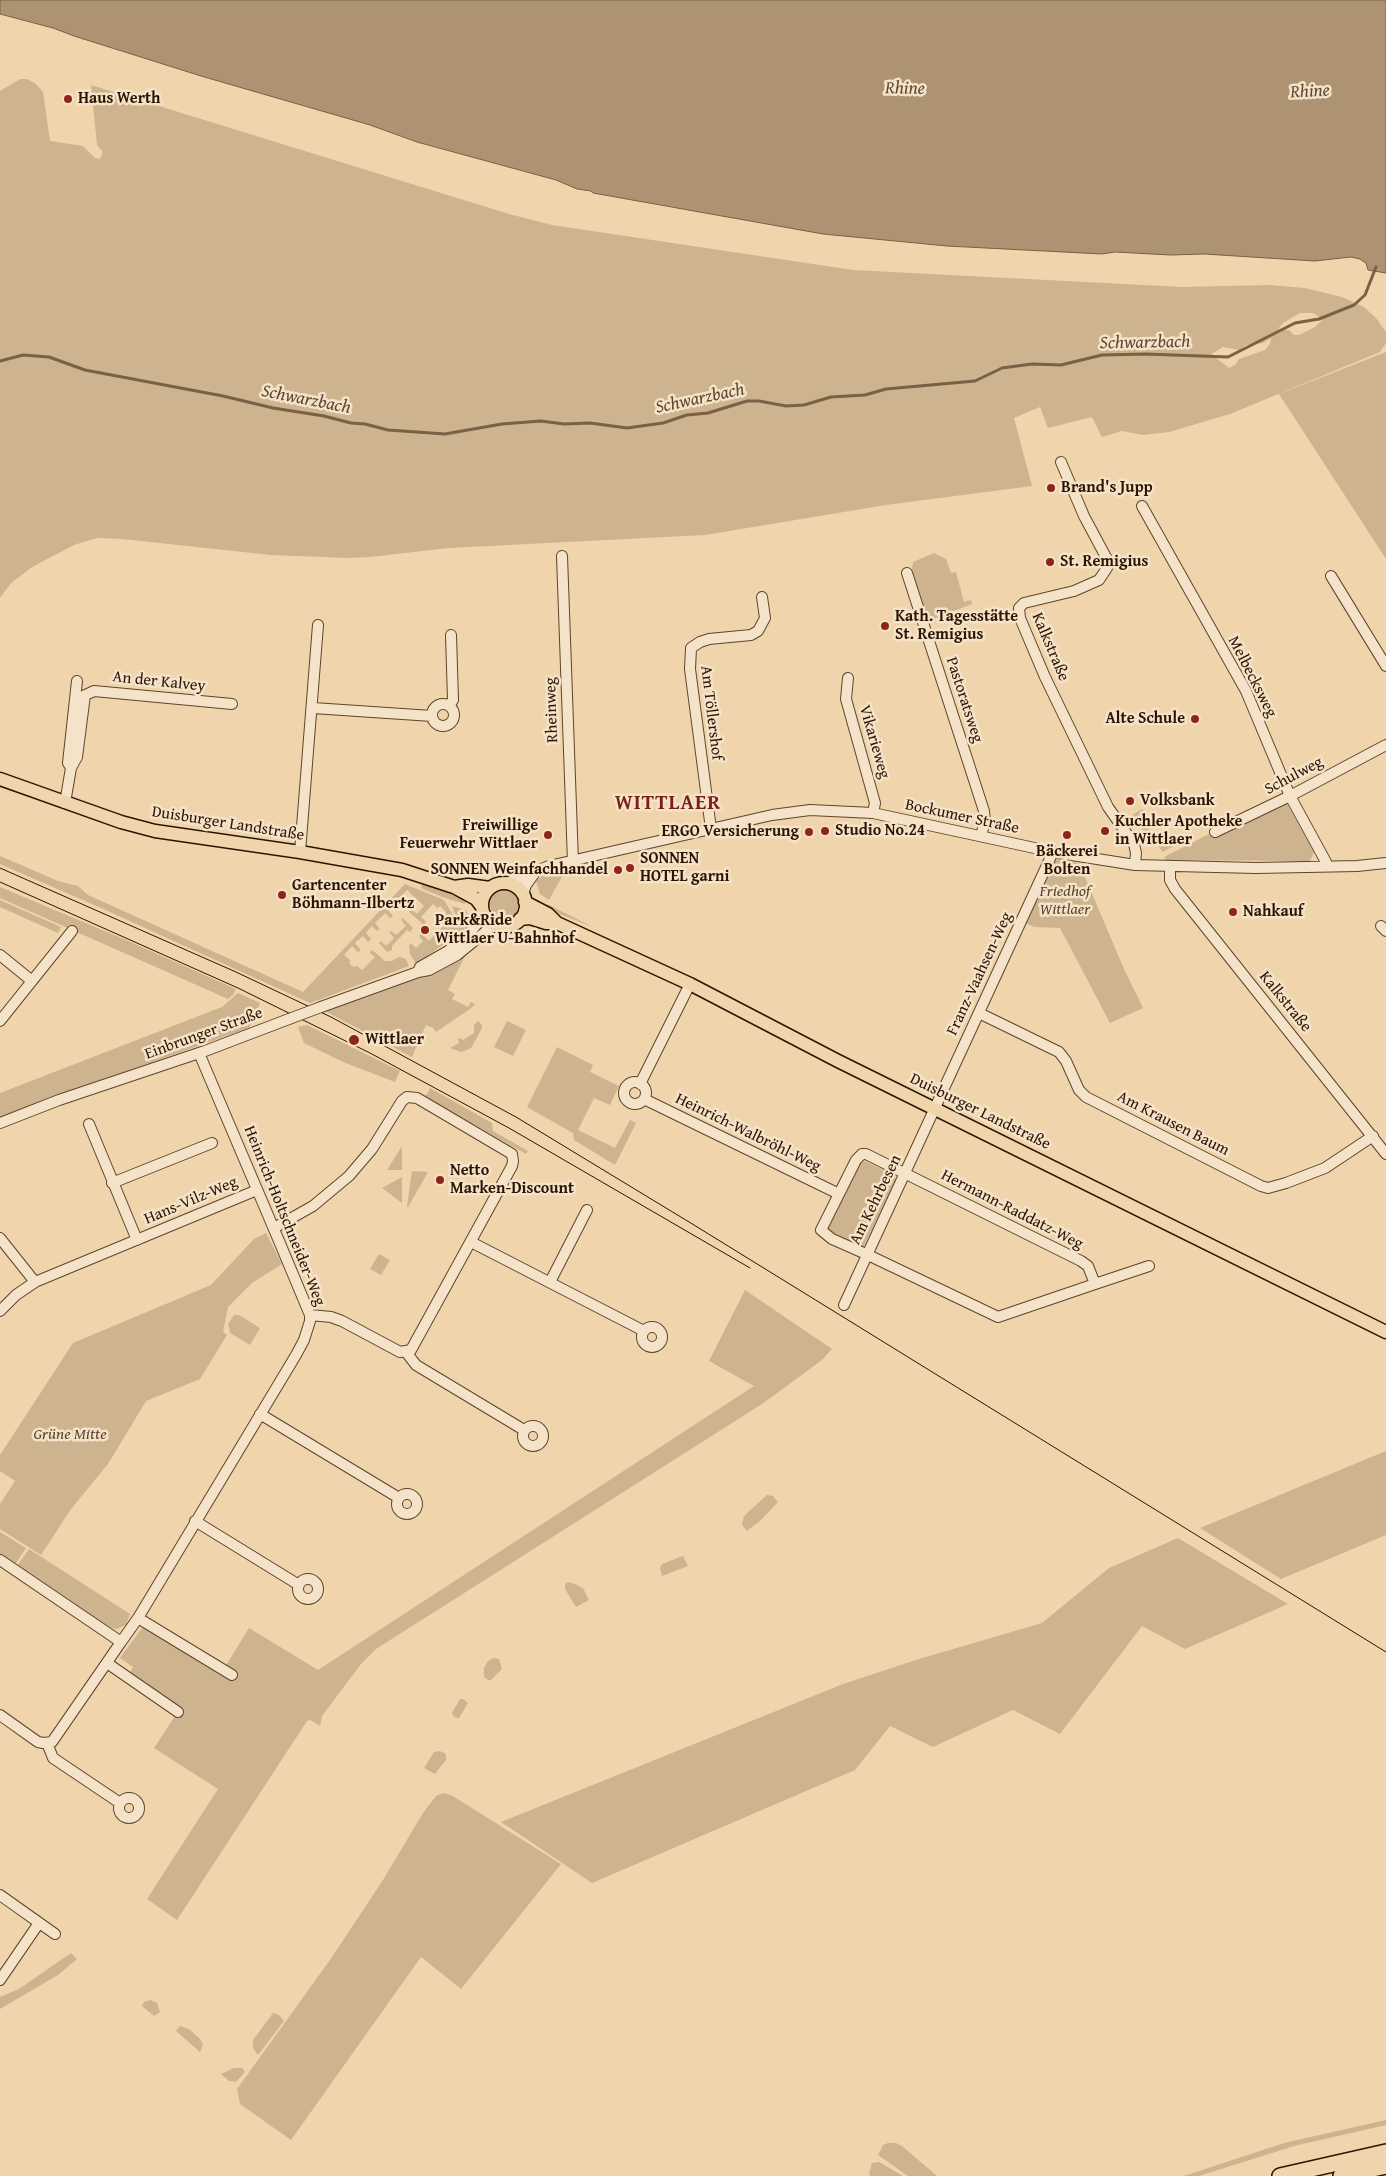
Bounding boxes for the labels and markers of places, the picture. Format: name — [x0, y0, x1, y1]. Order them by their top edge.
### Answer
place label: Haus Werth — [78, 89, 161, 109]
marker: Haus Werth — [62, 93, 74, 105]
place label: Brand's Jupp — [1061, 478, 1153, 498]
marker: Brand's Jupp — [1045, 482, 1057, 494]
place label: St. Remigius — [1060, 552, 1148, 572]
marker: St. Remigius — [1044, 556, 1056, 568]
place label: Kath. Tagesstätte St. Remigius — [895, 607, 1018, 645]
marker: Kath. Tagesstätte St. Remigius — [879, 620, 891, 632]
place label: Alte Schule — [1105, 709, 1185, 729]
marker: Alte Schule — [1189, 713, 1201, 725]
place label: Volksbank — [1140, 791, 1215, 811]
marker: Volksbank — [1124, 795, 1136, 807]
place label: Kuchler Apotheke in Wittlaer — [1115, 812, 1242, 850]
place label: Freiwillige Feuerwehr Wittlaer — [400, 816, 538, 854]
place label: Studio No.24 — [835, 821, 925, 841]
place label: ERGO Versicherung — [662, 822, 799, 842]
marker: Studio No.24 — [819, 825, 831, 837]
marker: Kuchler Apotheke in Wittlaer — [1099, 825, 1111, 837]
marker: ERGO Versicherung — [803, 826, 815, 838]
marker: Freiwillige Feuerwehr Wittlaer — [542, 829, 554, 841]
marker: Bäckerei Bolten — [1061, 829, 1073, 841]
place label: Bäckerei Bolten — [1036, 842, 1098, 880]
place label: SONNEN HOTEL garni — [640, 849, 729, 887]
place label: SONNEN Weinfachhandel — [431, 860, 608, 880]
marker: SONNEN HOTEL garni — [624, 862, 636, 874]
marker: SONNEN Weinfachhandel — [612, 864, 624, 876]
place label: Gartencenter Böhmann-Ilbertz — [292, 876, 414, 914]
marker: Gartencenter Böhmann-Ilbertz — [276, 889, 288, 901]
place label: Nahkauf — [1243, 902, 1303, 922]
marker: Nahkauf — [1227, 906, 1239, 918]
place label: Park&Ride Wittlaer U-Bahnhof — [435, 911, 575, 949]
marker: Park&Ride Wittlaer U-Bahnhof — [419, 924, 431, 936]
place label: Wittlaer — [365, 1030, 424, 1050]
marker: Wittlaer — [347, 1033, 361, 1047]
place label: Netto Marken-Discount — [450, 1161, 574, 1199]
marker: Netto Marken-Discount — [434, 1174, 446, 1186]

